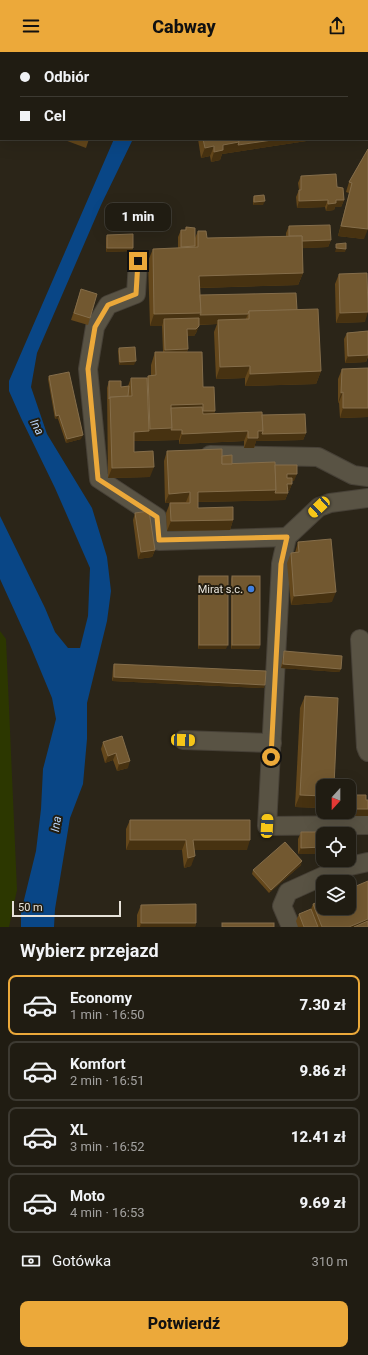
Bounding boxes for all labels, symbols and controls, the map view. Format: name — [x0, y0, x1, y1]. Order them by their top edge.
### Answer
icon: menu — [20, 15, 42, 37]
icon: share — [326, 15, 348, 37]
text: Cabway — [152, 16, 216, 37]
text: Odbiór — [44, 68, 89, 86]
text: Cel — [44, 107, 66, 125]
callout: 1 min — [105, 203, 171, 231]
text: 1 min — [122, 209, 154, 224]
route end — [129, 252, 147, 270]
water label: Ina — [27, 417, 47, 437]
car — [306, 494, 332, 520]
place label: Mirat s.c. — [198, 583, 243, 596]
marker: Mirat s.c. — [246, 584, 256, 594]
car — [171, 734, 195, 746]
route start — [262, 748, 280, 766]
north arrow — [316, 779, 356, 819]
map controls — [316, 779, 356, 915]
car — [260, 814, 274, 838]
water label: Ina — [48, 815, 64, 833]
button: locate — [316, 827, 356, 867]
button: layers — [316, 875, 356, 915]
scale bar — [12, 899, 121, 918]
text: 50 m — [18, 901, 43, 914]
text: Wybierz przejazd — [20, 940, 159, 961]
icon: car — [22, 987, 58, 1023]
text: Economy — [70, 989, 132, 1007]
text: 7.30 zł — [299, 996, 346, 1014]
text: 1 min · 16:50 — [70, 1007, 145, 1022]
icon: car — [22, 1053, 58, 1089]
text: Komfort — [70, 1055, 126, 1073]
text: 9.86 zł — [299, 1062, 346, 1080]
text: 2 min · 16:51 — [70, 1073, 145, 1088]
icon: car — [22, 1119, 58, 1155]
text: XL — [70, 1121, 88, 1139]
text: 12.41 zł — [291, 1128, 346, 1146]
text: 3 min · 16:52 — [70, 1139, 145, 1154]
icon: car — [22, 1185, 58, 1221]
text: Moto — [70, 1187, 105, 1205]
text: 9.69 zł — [299, 1194, 346, 1212]
text: 4 min · 16:53 — [70, 1205, 145, 1220]
icon: cash — [20, 1250, 42, 1272]
text: Gotówka — [52, 1252, 111, 1270]
text: 310 m — [311, 1254, 348, 1269]
button: Potwierdź — [20, 1301, 348, 1347]

